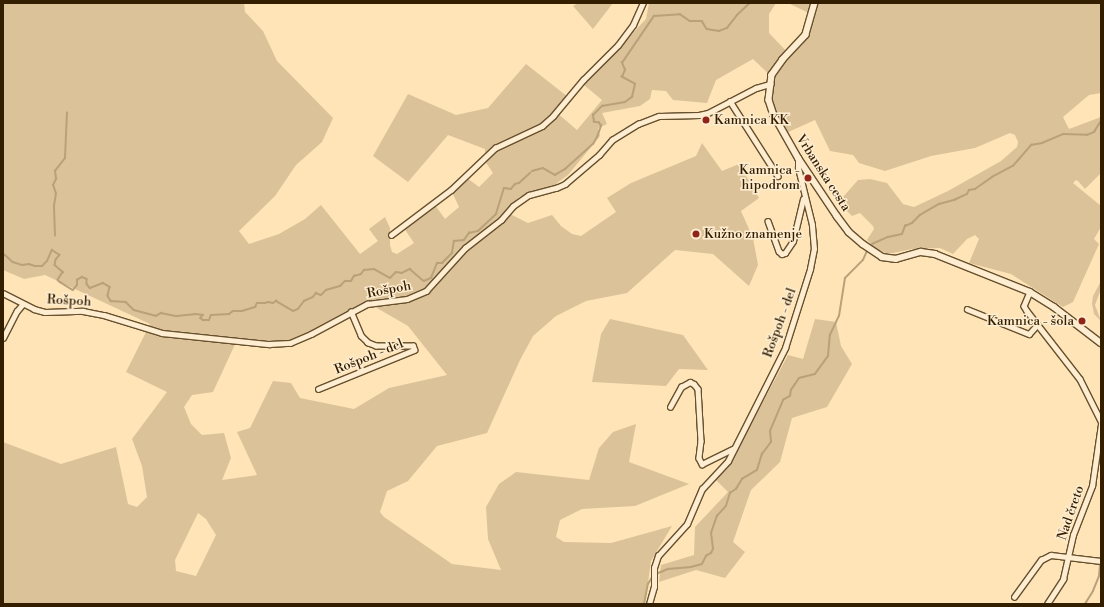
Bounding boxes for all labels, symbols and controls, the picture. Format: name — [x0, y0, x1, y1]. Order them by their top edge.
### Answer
place label: Kamnica KK — [714, 112, 789, 128]
marker: Kamnica KK — [701, 115, 711, 125]
street label: Vrbanska cesta — [792, 132, 854, 214]
place label: Kamnica - hipodrom — [739, 163, 800, 194]
marker: Kamnica - hipodrom — [803, 173, 813, 183]
place label: Kužno znamenje — [704, 226, 802, 242]
marker: Kužno znamenje — [691, 229, 701, 239]
street label: Rošpoh — [366, 278, 412, 302]
street label: Rošpoh - del — [760, 286, 800, 360]
street label: Rošpoh — [46, 292, 92, 310]
place label: Kamnica - šola — [987, 313, 1074, 329]
marker: Kamnica - šola — [1077, 316, 1087, 326]
street label: Rošpoh - del — [332, 336, 406, 378]
street label: Nad čreto — [1054, 484, 1088, 542]

